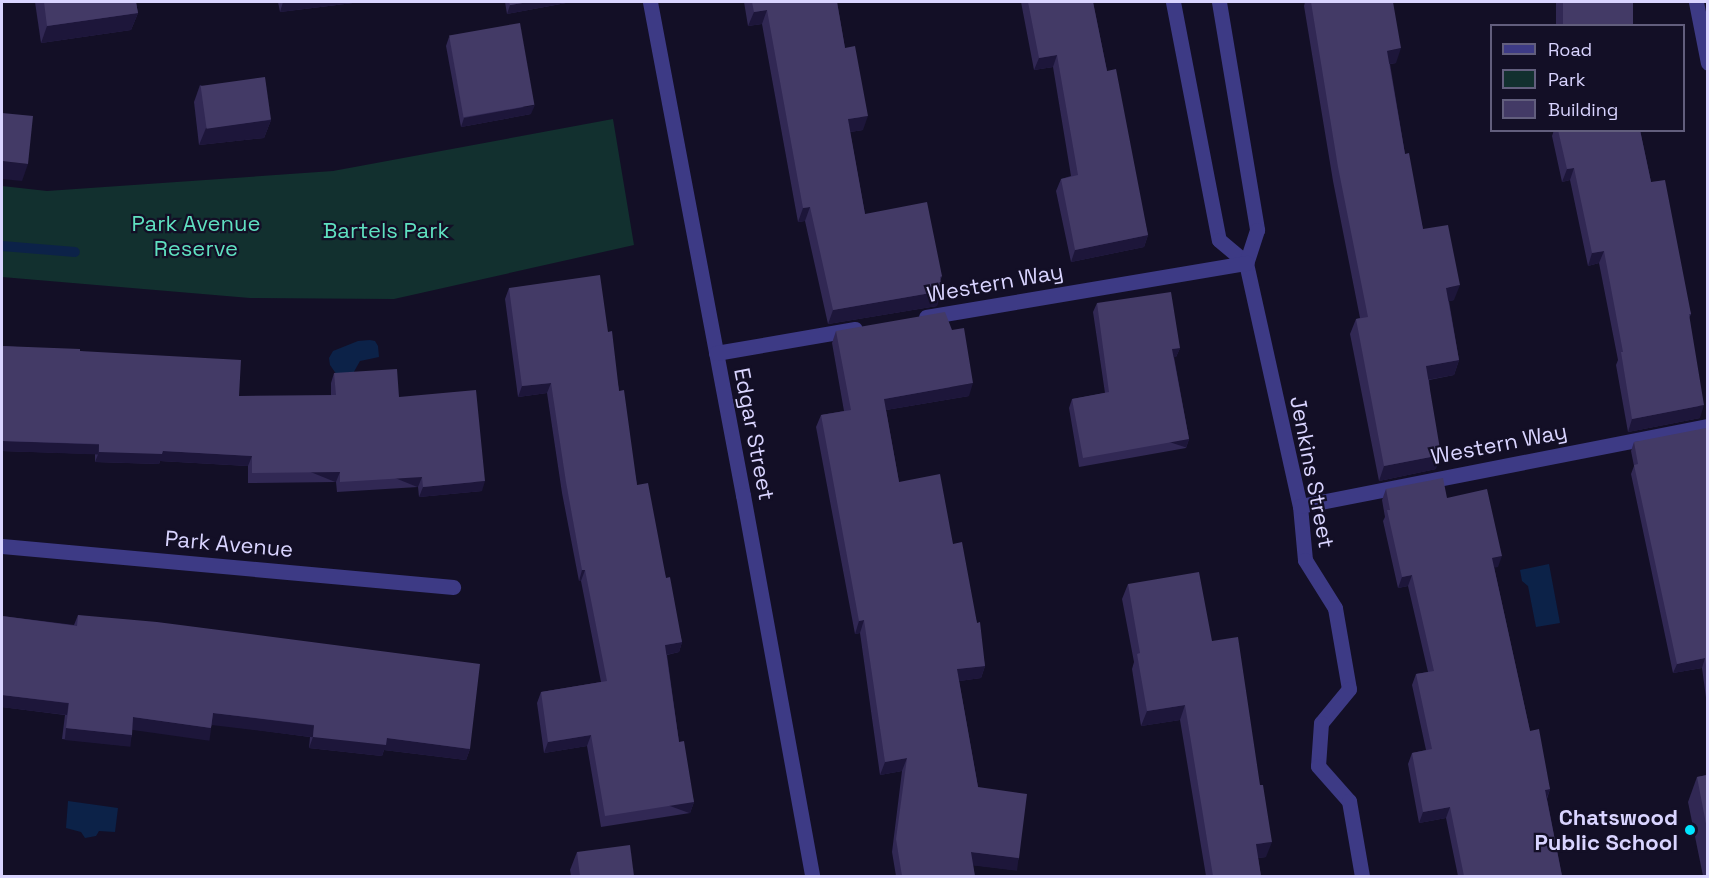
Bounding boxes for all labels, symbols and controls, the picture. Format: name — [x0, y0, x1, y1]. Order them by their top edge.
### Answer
legend — [1490, 24, 1685, 132]
text: Road — [1548, 38, 1592, 61]
text: Park — [1548, 68, 1585, 91]
text: Building — [1548, 98, 1618, 121]
park label: Park Avenue Reserve — [131, 210, 261, 262]
park label: Bartels Park — [323, 218, 449, 244]
street label: Western Way — [925, 258, 1065, 308]
street label: Edgar Street — [728, 365, 780, 503]
street label: Jenkins Street — [1284, 394, 1340, 550]
street label: Western Way — [1429, 418, 1569, 470]
street label: Park Avenue — [164, 525, 294, 563]
place label: Chatswood Public School — [1534, 804, 1678, 855]
marker: Chatswood Public School — [1683, 823, 1697, 837]

